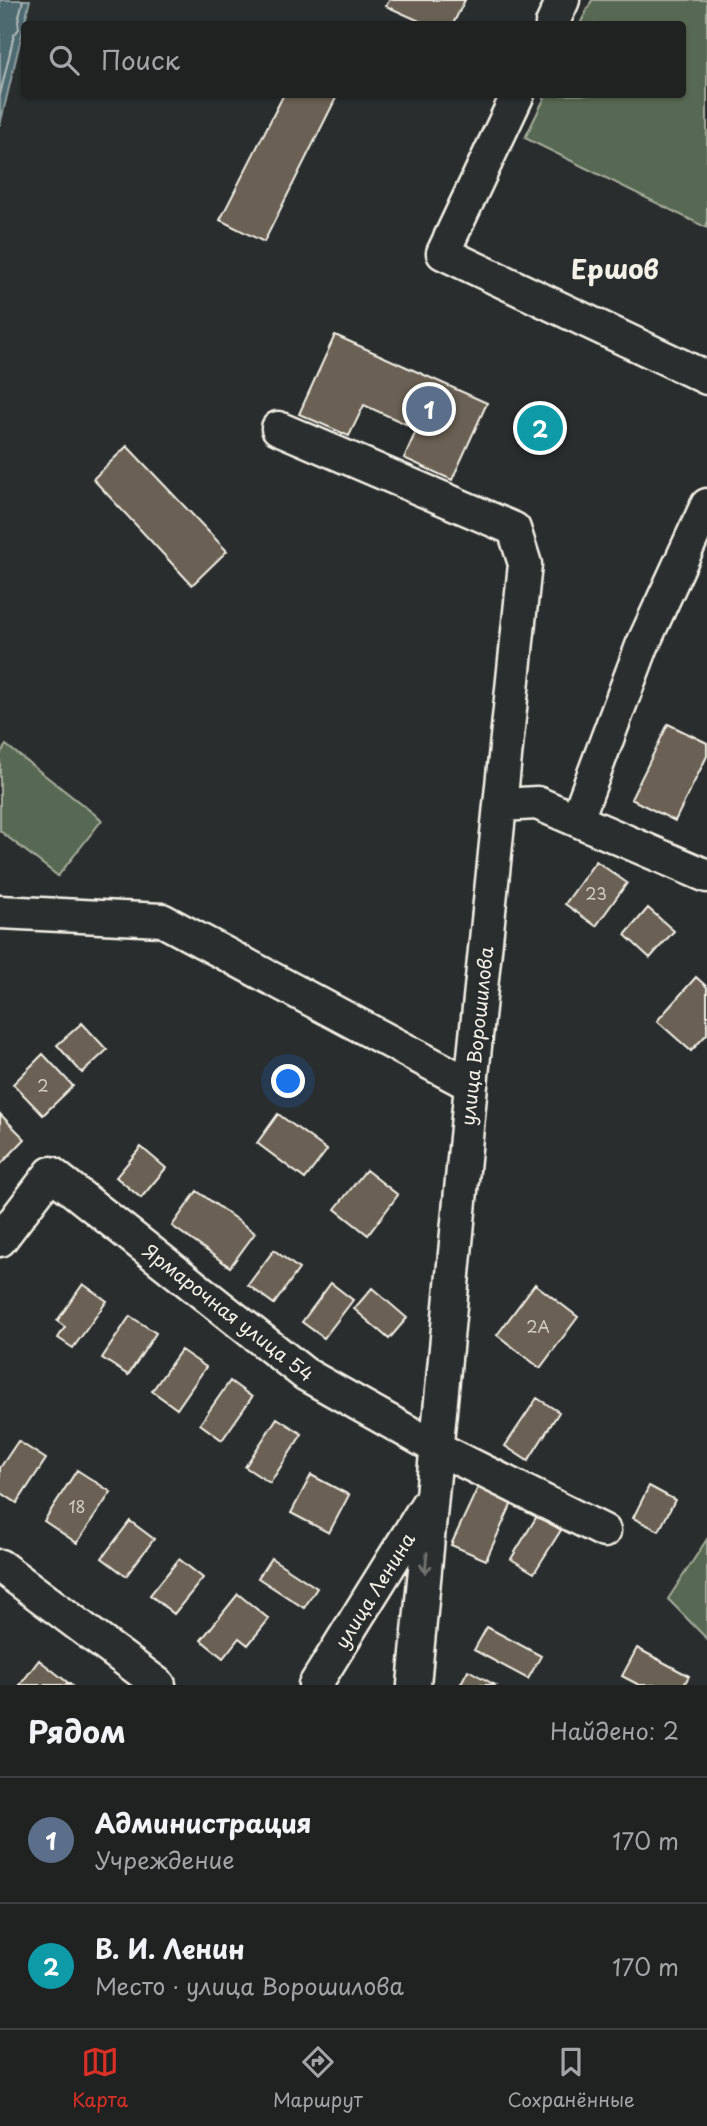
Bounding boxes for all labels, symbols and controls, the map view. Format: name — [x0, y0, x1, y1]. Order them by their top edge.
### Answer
search box — [21, 21, 686, 98]
text: Поиск — [101, 40, 180, 79]
icon: search — [45, 41, 83, 79]
district label: Ершов — [571, 249, 659, 288]
pin: 1 — [406, 383, 452, 435]
pin: 2 — [517, 402, 563, 454]
house number: 23 — [585, 881, 607, 905]
street label: улица Ворошилова — [453, 945, 499, 1127]
your location — [271, 1064, 305, 1098]
house number: 2 — [37, 1073, 49, 1097]
street label: Ярмарочная улица 54 — [138, 1237, 320, 1387]
house number: 2А — [526, 1314, 550, 1338]
house number: 18 — [68, 1494, 86, 1518]
street label: улица Ленина — [327, 1527, 421, 1653]
one-way arrow — [419, 1551, 432, 1574]
text: Рядом — [28, 1708, 126, 1753]
text: Найдено: 2 — [550, 1713, 679, 1748]
text: Администрация — [95, 1803, 312, 1842]
text: 1 — [46, 1823, 57, 1858]
text: 170 m — [612, 1823, 679, 1858]
text: Учреждение — [95, 1842, 235, 1877]
text: В. И. Ленин — [95, 1929, 244, 1968]
text: 2 — [43, 1949, 59, 1984]
text: 170 m — [612, 1949, 679, 1984]
text: Место · улица Ворошилова — [95, 1968, 404, 2003]
tab: Карта — [72, 2043, 128, 2113]
tab: Маршрут — [273, 2043, 363, 2113]
tab: Сохранённые — [508, 2043, 635, 2113]

